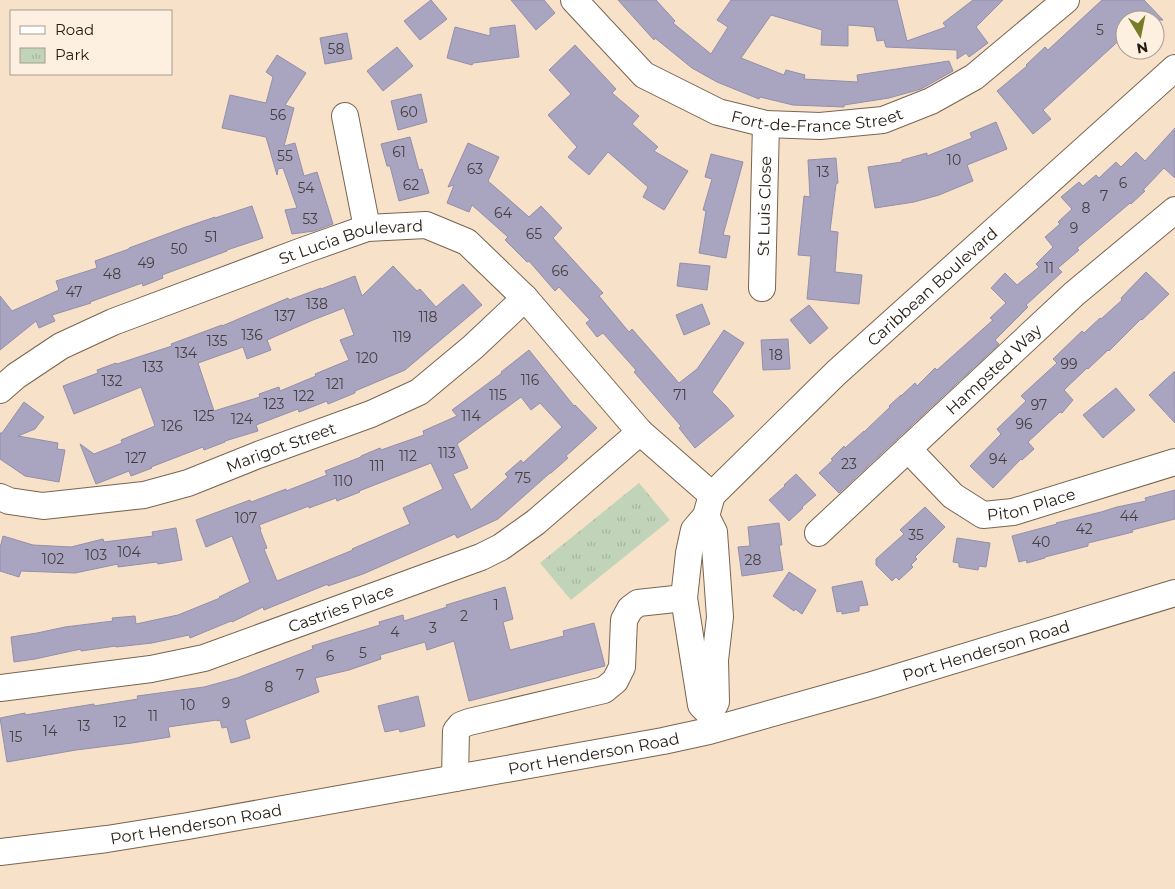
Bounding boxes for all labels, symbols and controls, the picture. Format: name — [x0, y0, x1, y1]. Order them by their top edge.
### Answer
legend — [10, 10, 172, 75]
north arrow — [1115, 10, 1165, 60]
text: Road — [55, 20, 94, 39]
house number: 5 — [1096, 21, 1104, 39]
text: N — [1135, 38, 1149, 58]
house number: 58 — [328, 40, 344, 58]
text: Park — [55, 45, 89, 64]
house number: 60 — [400, 103, 418, 121]
street label: Fort-de-France Street — [729, 103, 906, 136]
house number: 56 — [270, 106, 287, 124]
house number: 61 — [392, 143, 406, 161]
house number: 55 — [277, 147, 293, 165]
house number: 10 — [947, 151, 961, 169]
street label: St Luis Close — [753, 156, 775, 256]
house number: 63 — [467, 160, 483, 178]
house number: 13 — [817, 163, 830, 181]
house number: 6 — [1119, 174, 1128, 192]
house number: 62 — [403, 176, 419, 194]
house number: 54 — [297, 179, 315, 197]
house number: 7 — [1100, 187, 1108, 205]
house number: 8 — [1082, 199, 1091, 217]
house number: 64 — [494, 204, 513, 222]
house number: 53 — [302, 210, 318, 228]
street label: St Lucia Boulevard — [276, 216, 424, 268]
house number: 9 — [1070, 219, 1078, 237]
street label: Caribbean Boulevard — [863, 223, 1001, 350]
house number: 65 — [526, 225, 542, 243]
house number: 51 — [205, 228, 217, 246]
house number: 50 — [170, 240, 188, 258]
house number: 49 — [137, 254, 155, 272]
house number: 11 — [1044, 259, 1054, 277]
house number: 66 — [551, 262, 569, 280]
house number: 48 — [103, 265, 121, 283]
house number: 47 — [66, 283, 82, 301]
house number: 138 — [306, 295, 328, 313]
house number: 137 — [274, 307, 296, 325]
house number: 118 — [418, 308, 438, 326]
street label: Hampsted Way — [942, 320, 1045, 418]
house number: 136 — [241, 326, 263, 344]
house number: 119 — [393, 328, 411, 346]
house number: 135 — [207, 332, 227, 350]
house number: 134 — [175, 344, 198, 362]
house number: 18 — [769, 346, 783, 364]
house number: 120 — [356, 349, 378, 367]
house number: 99 — [1060, 355, 1078, 373]
house number: 133 — [143, 358, 163, 376]
house number: 116 — [521, 371, 540, 389]
house number: 132 — [102, 372, 122, 390]
house number: 121 — [326, 375, 344, 393]
house number: 115 — [489, 386, 507, 404]
house number: 71 — [673, 386, 687, 404]
house number: 122 — [294, 387, 315, 405]
house number: 123 — [264, 395, 285, 413]
house number: 97 — [1031, 396, 1047, 414]
house number: 125 — [194, 407, 215, 425]
house number: 114 — [461, 407, 481, 425]
house number: 124 — [231, 410, 254, 428]
house number: 96 — [1015, 415, 1033, 433]
house number: 126 — [161, 417, 183, 435]
street label: Marigot Street — [223, 418, 339, 476]
house number: 113 — [438, 444, 456, 462]
house number: 112 — [399, 447, 417, 465]
house number: 127 — [125, 449, 147, 467]
house number: 94 — [989, 450, 1008, 468]
house number: 23 — [841, 455, 857, 473]
house number: 111 — [369, 457, 385, 475]
house number: 75 — [515, 469, 531, 487]
house number: 110 — [333, 472, 353, 490]
street label: Piton Place — [986, 484, 1078, 524]
house number: 44 — [1120, 507, 1139, 525]
house number: 107 — [235, 509, 257, 527]
house number: 42 — [1075, 520, 1093, 538]
house number: 35 — [908, 526, 924, 544]
house number: 40 — [1032, 533, 1050, 551]
house number: 104 — [117, 543, 142, 561]
house number: 103 — [85, 546, 107, 564]
house number: 102 — [42, 550, 64, 568]
house number: 28 — [745, 551, 762, 569]
street label: Castries Place — [285, 580, 396, 636]
house number: 1 — [493, 596, 499, 614]
house number: 2 — [460, 607, 468, 625]
street label: Port Henderson Road — [900, 616, 1072, 685]
house number: 3 — [429, 619, 437, 637]
house number: 4 — [390, 623, 400, 641]
house number: 5 — [359, 644, 367, 662]
house number: 6 — [326, 647, 335, 665]
house number: 7 — [296, 666, 304, 684]
house number: 8 — [265, 678, 274, 696]
house number: 9 — [222, 694, 230, 712]
house number: 10 — [181, 696, 195, 714]
house number: 11 — [148, 707, 158, 725]
house number: 12 — [113, 713, 127, 731]
house number: 13 — [78, 717, 91, 735]
house number: 14 — [43, 722, 58, 740]
house number: 15 — [10, 728, 23, 746]
street label: Port Henderson Road — [506, 728, 681, 778]
street label: Port Henderson Road — [109, 800, 283, 848]

